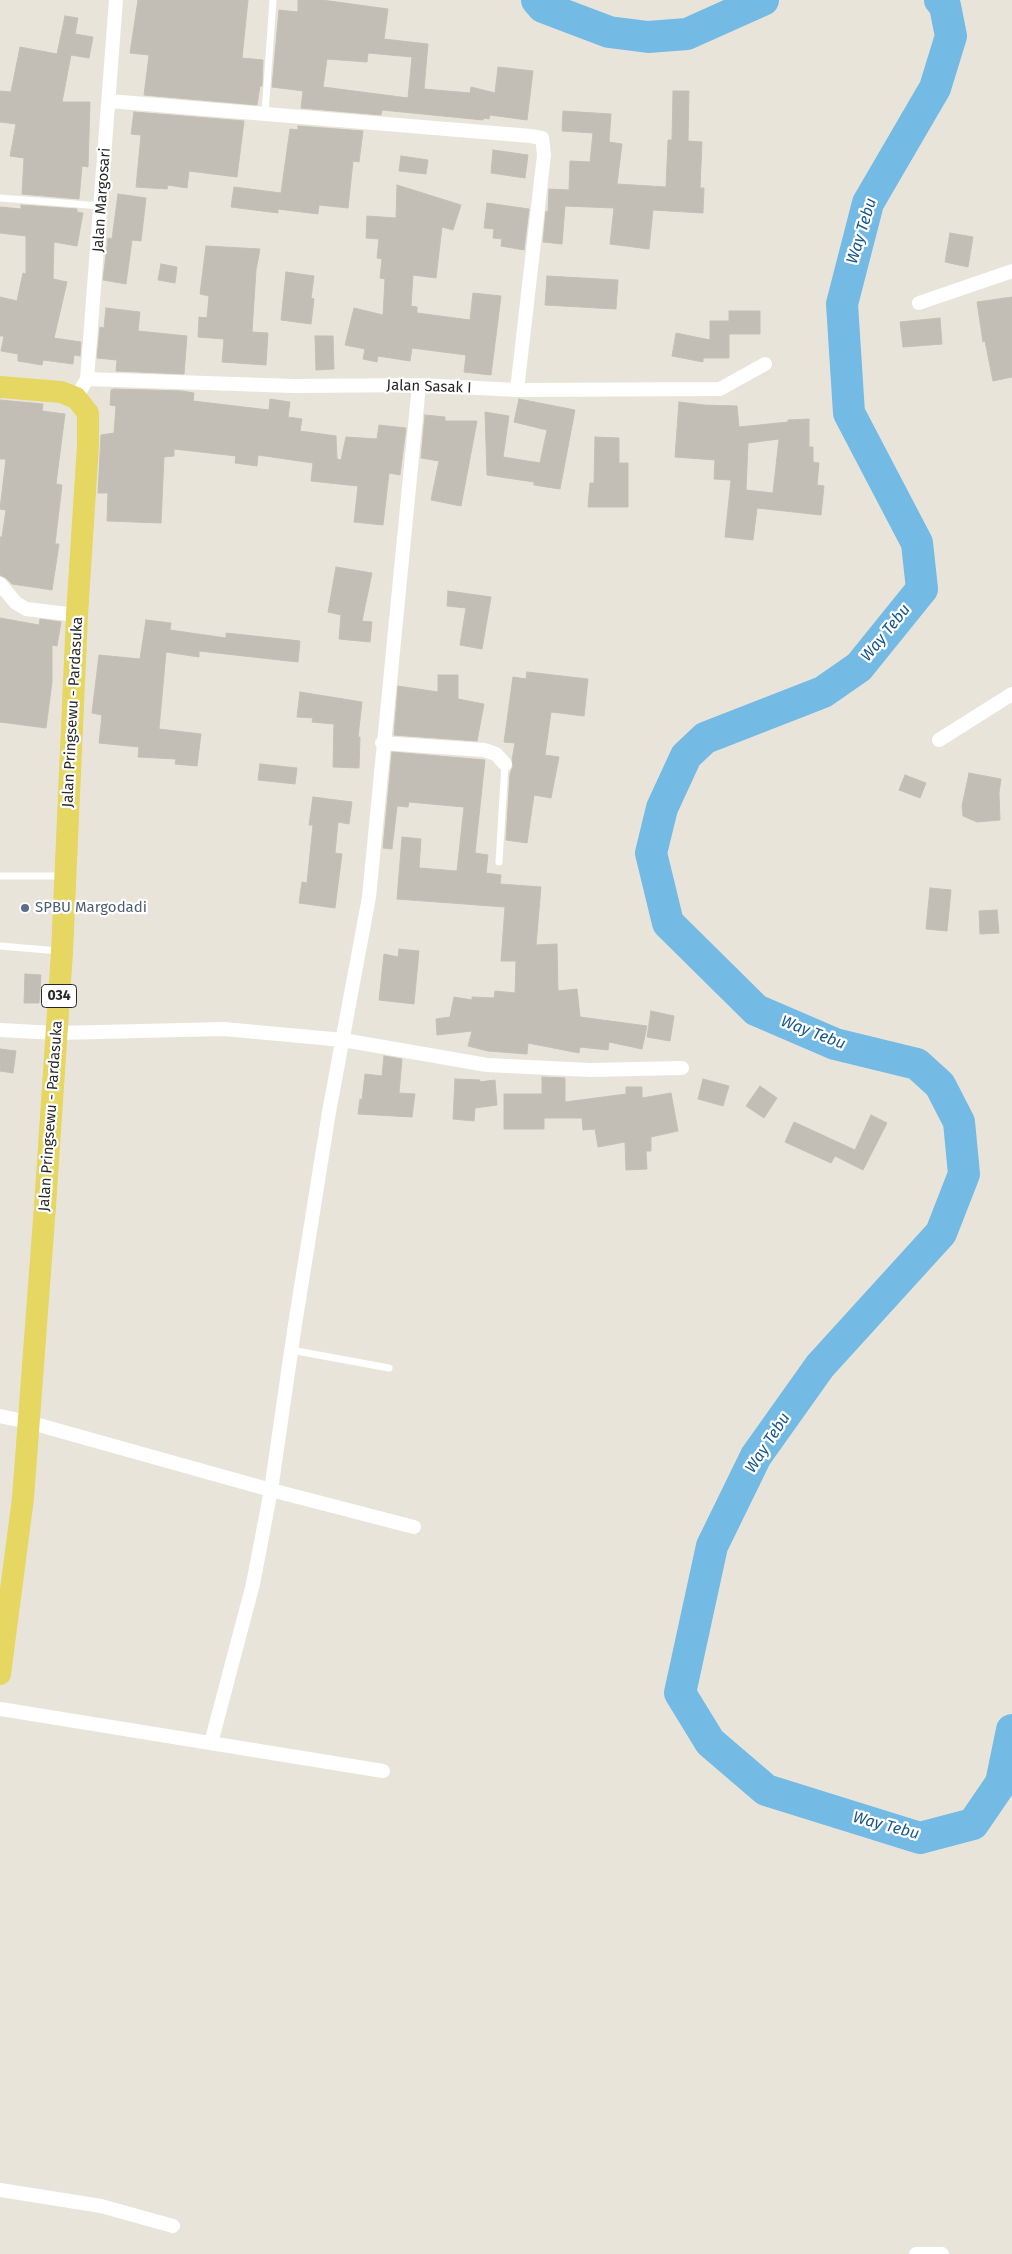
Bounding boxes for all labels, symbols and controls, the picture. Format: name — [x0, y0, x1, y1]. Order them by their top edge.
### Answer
street label: Jalan Margosari — [89, 147, 115, 253]
water label: Way Tebu — [843, 196, 881, 266]
street label: Jalan Sasak I — [386, 377, 472, 397]
water label: Way Tebu — [857, 601, 915, 665]
street label: Jalan Pringsewu - Pardasuka — [59, 616, 87, 808]
place label: SPBU Margodadi — [35, 899, 147, 917]
marker: SPBU Margodadi — [19, 902, 31, 914]
road number: 034 — [42, 984, 76, 1008]
water label: Way Tebu — [778, 1012, 848, 1054]
street label: Jalan Pringsewu - Pardasuka — [35, 1020, 67, 1212]
water label: Way Tebu — [741, 1409, 795, 1477]
water label: Way Tebu — [851, 1808, 921, 1844]

